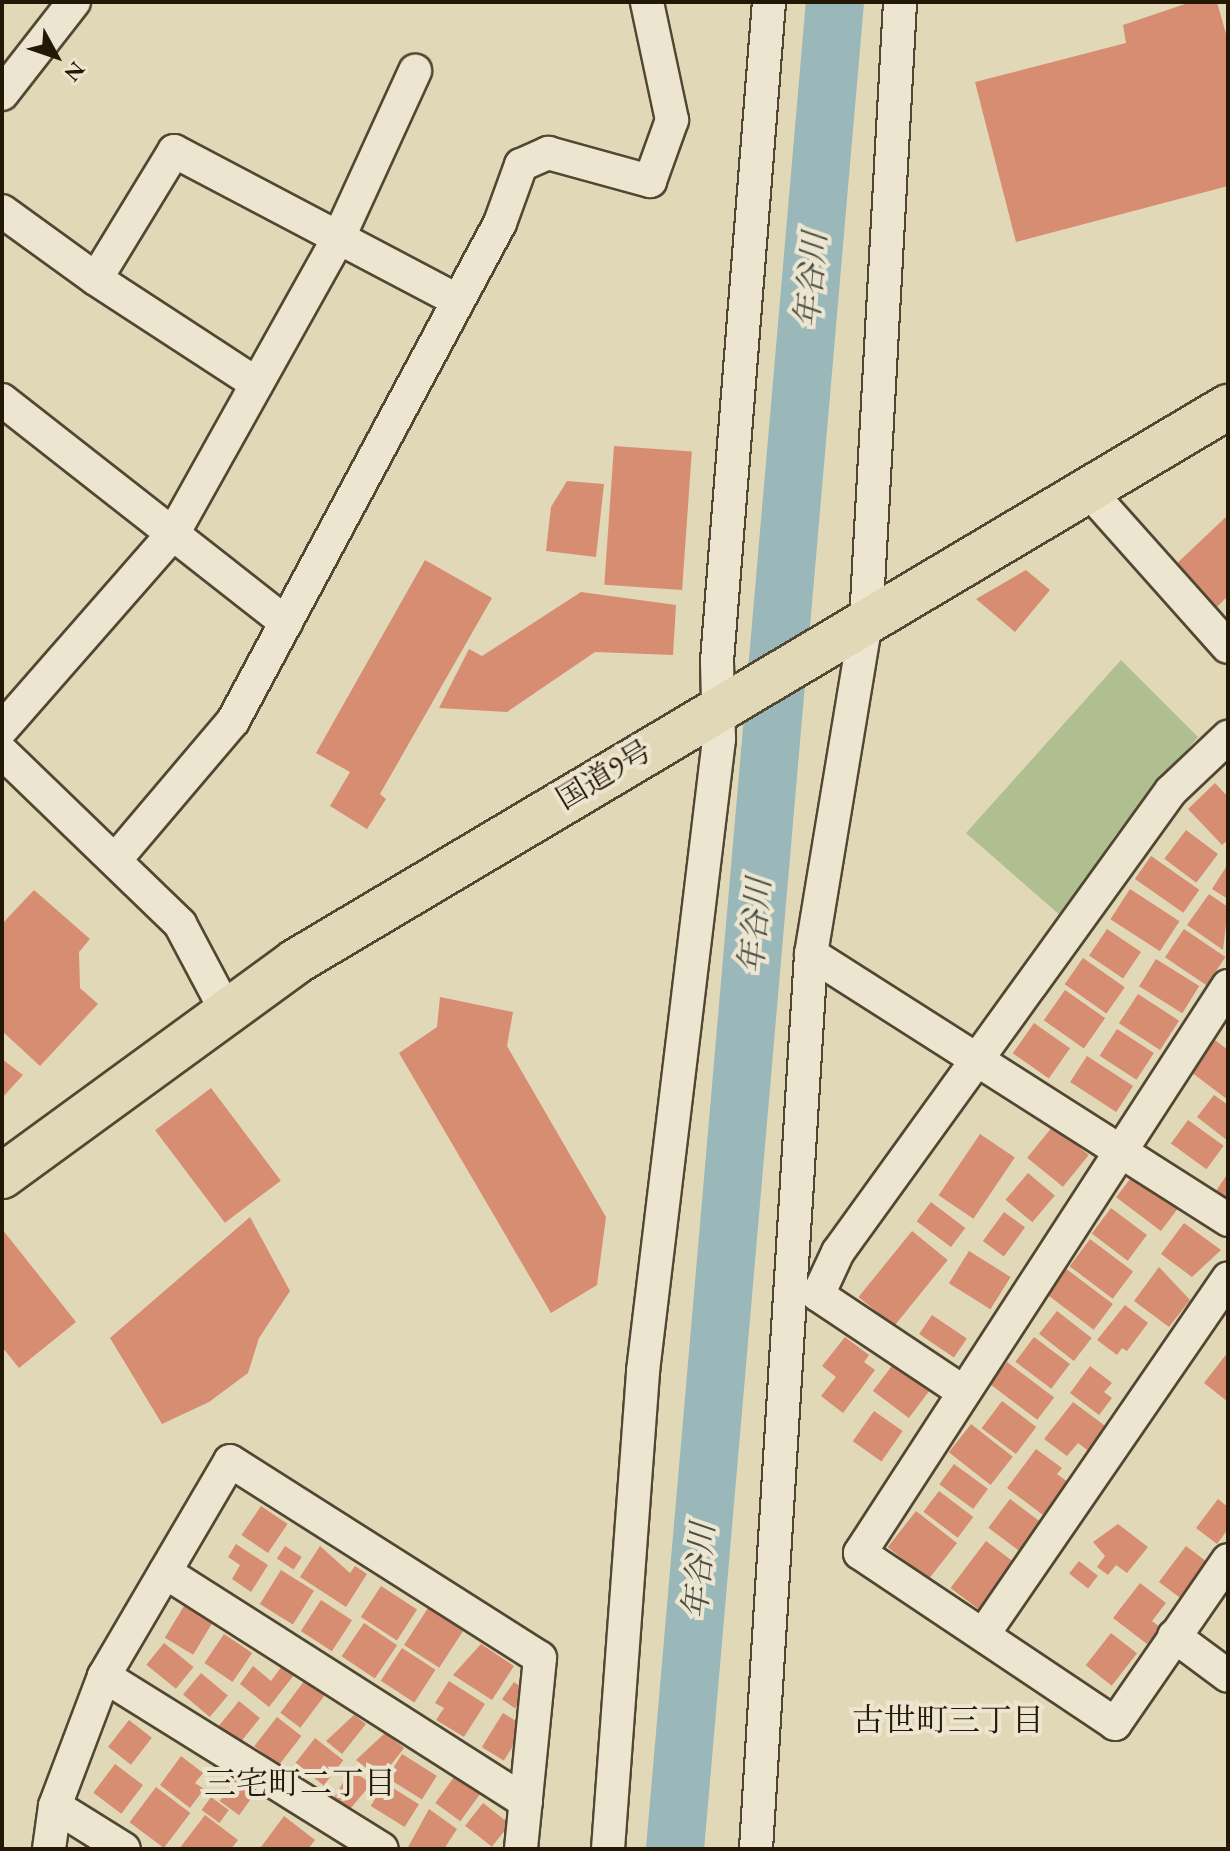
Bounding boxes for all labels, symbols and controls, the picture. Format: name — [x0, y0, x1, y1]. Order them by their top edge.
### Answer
north arrow — [16, 16, 96, 96]
text: N — [58, 56, 92, 88]
water label: 年谷川 — [788, 231, 834, 329]
street label: 国道9号 — [550, 733, 658, 817]
water label: 年谷川 — [732, 877, 778, 975]
water label: 年谷川 — [676, 1522, 722, 1620]
district label: 古世町三丁目 — [852, 1701, 1044, 1739]
district label: 三宅町二丁目 — [204, 1764, 396, 1802]

